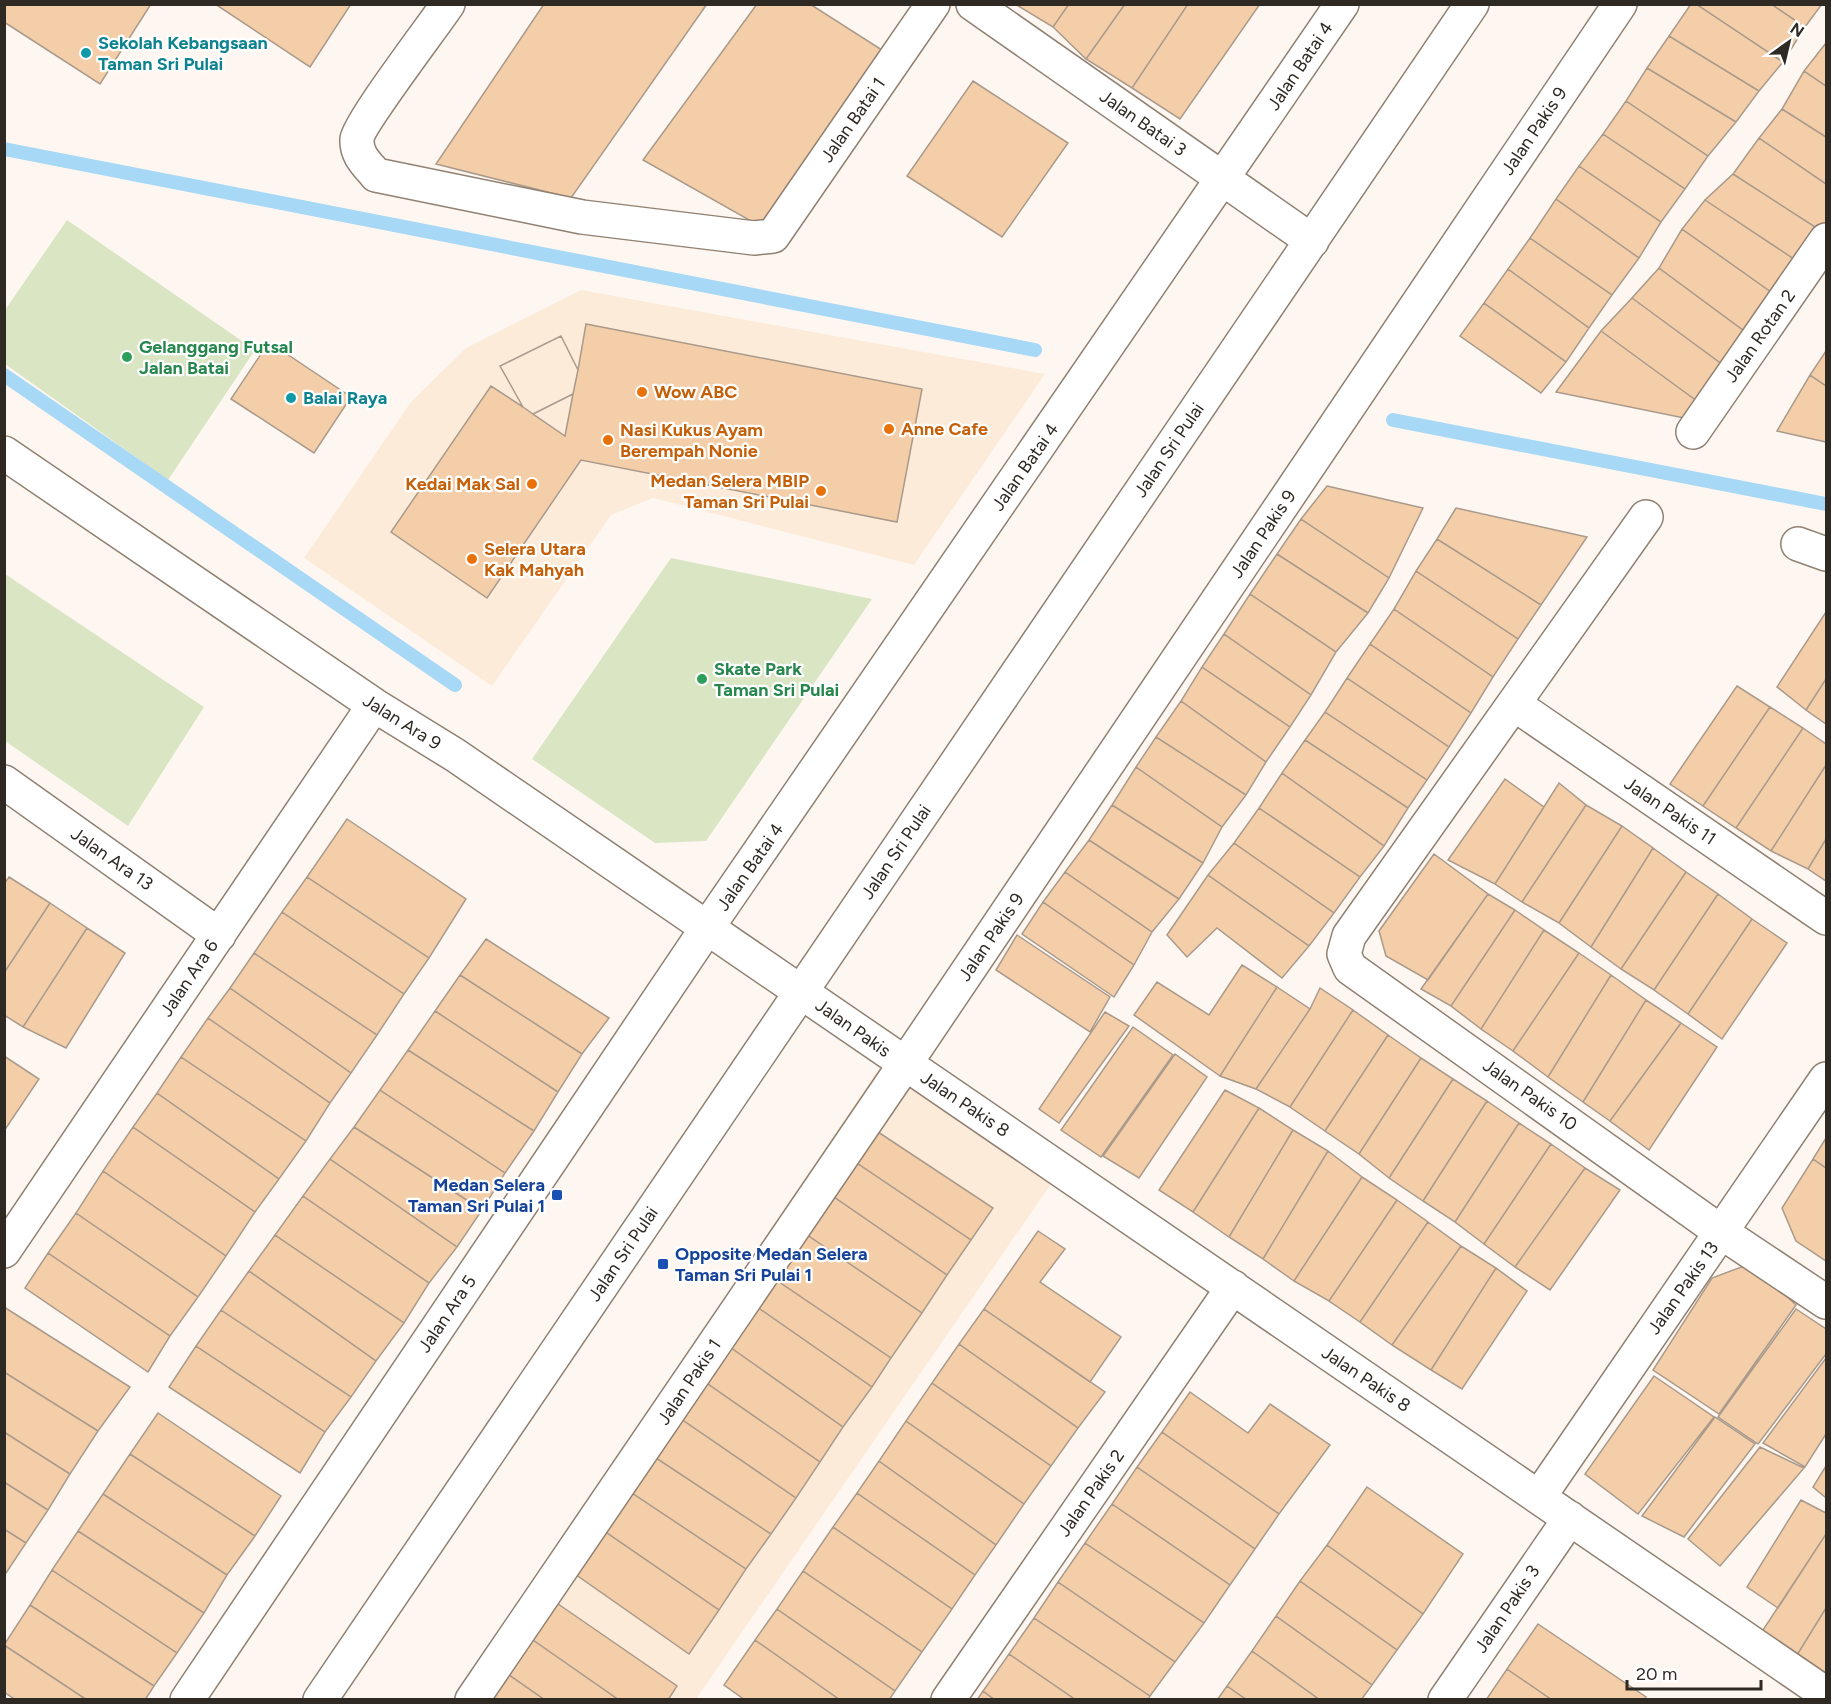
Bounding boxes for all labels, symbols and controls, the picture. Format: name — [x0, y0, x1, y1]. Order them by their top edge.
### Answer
north arrow — [1759, 12, 1819, 72]
street label: Jalan Batai 4 — [1262, 18, 1338, 114]
text: N — [1787, 19, 1808, 41]
place label: Sekolah Kebangsaan Taman Sri Pulai — [98, 32, 268, 75]
marker: Sekolah Kebangsaan Taman Sri Pulai — [79, 46, 93, 60]
street label: Jalan Batai 1 — [816, 73, 890, 167]
street label: Jalan Pakis 9 — [1497, 83, 1571, 179]
street label: Jalan Batai 3 — [1095, 85, 1191, 161]
street label: Jalan Rotan 2 — [1720, 285, 1800, 387]
place label: Gelanggang Futsal Jalan Batai — [139, 336, 293, 379]
marker: Gelanggang Futsal Jalan Batai — [120, 350, 134, 364]
place label: Wow ABC — [654, 381, 737, 403]
marker: Wow ABC — [635, 385, 649, 399]
place label: Balai Raya — [303, 387, 387, 409]
marker: Balai Raya — [284, 391, 298, 405]
street label: Jalan Sri Pulai — [1129, 398, 1209, 502]
place label: Anne Cafe — [901, 418, 988, 440]
place label: Nasi Kukus Ayam Berempah Nonie — [620, 419, 763, 462]
street label: Jalan Batai 4 — [987, 419, 1063, 515]
marker: Anne Cafe — [882, 422, 896, 436]
marker: Nasi Kukus Ayam Berempah Nonie — [601, 433, 615, 447]
place label: Medan Selera MBIP Taman Sri Pulai — [650, 470, 809, 513]
place label: Kedai Mak Sal — [405, 473, 520, 495]
marker: Kedai Mak Sal — [525, 477, 539, 491]
marker: Medan Selera MBIP Taman Sri Pulai — [814, 484, 828, 498]
street label: Jalan Pakis 9 — [1226, 486, 1300, 582]
place label: Selera Utara Kak Mahyah — [484, 538, 586, 581]
marker: Selera Utara Kak Mahyah — [465, 552, 479, 566]
place label: Skate Park Taman Sri Pulai — [714, 658, 839, 701]
marker: Skate Park Taman Sri Pulai — [695, 672, 709, 686]
street label: Jalan Ara 9 — [359, 689, 445, 755]
street label: Jalan Pakis 11 — [1620, 772, 1720, 850]
street label: Jalan Sri Pulai — [856, 800, 936, 904]
street label: Jalan Batai 4 — [712, 819, 788, 915]
street label: Jalan Ara 13 — [67, 823, 157, 895]
street label: Jalan Pakis 9 — [954, 889, 1028, 985]
street label: Jalan Ara 6 — [155, 935, 223, 1021]
street label: Jalan Pakis — [811, 994, 895, 1062]
street label: Jalan Pakis 10 — [1479, 1054, 1581, 1136]
street label: Jalan Pakis 8 — [916, 1066, 1014, 1142]
place label: Medan Selera Taman Sri Pulai 1 — [408, 1174, 545, 1217]
marker: Medan Selera Taman Sri Pulai 1 — [550, 1188, 564, 1202]
street label: Jalan Sri Pulai — [583, 1202, 663, 1306]
street label: Jalan Pakis 13 — [1643, 1237, 1723, 1339]
place label: Opposite Medan Selera Taman Sri Pulai 1 — [675, 1243, 868, 1286]
marker: Opposite Medan Selera Taman Sri Pulai 1 — [656, 1257, 670, 1271]
street label: Jalan Ara 5 — [413, 1271, 481, 1357]
street label: Jalan Pakis 1 — [652, 1335, 726, 1429]
street label: Jalan Pakis 8 — [1317, 1341, 1415, 1417]
street label: Jalan Pakis 2 — [1053, 1445, 1129, 1541]
street label: Jalan Pakis 3 — [1470, 1561, 1544, 1657]
scale bar — [1627, 1653, 1760, 1691]
text: 20 m — [1636, 1663, 1677, 1685]

